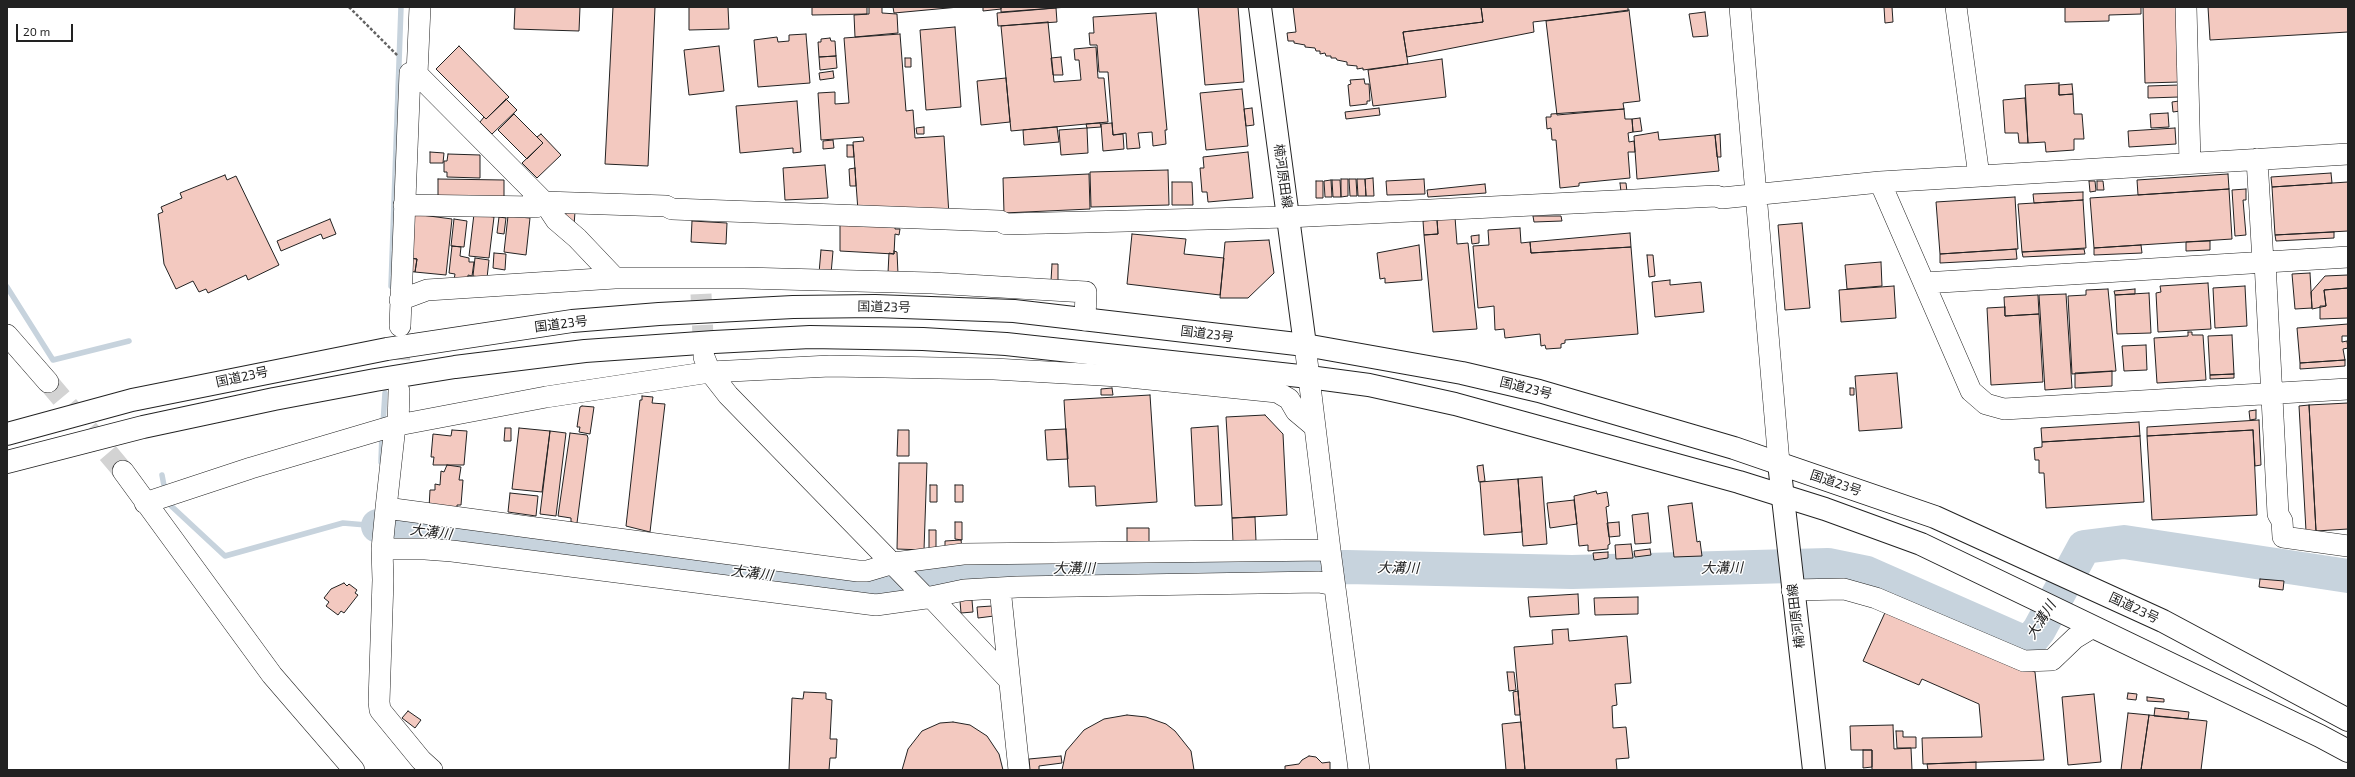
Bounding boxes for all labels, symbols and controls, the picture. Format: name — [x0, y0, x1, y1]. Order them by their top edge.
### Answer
scale bar — [18, 16, 75, 42]
text: 20 m — [23, 24, 50, 38]
street label: 楠河原田線 — [1271, 143, 1295, 209]
street label: 国道23号 — [857, 299, 911, 315]
street label: 国道23号 — [533, 313, 589, 335]
street label: 国道23号 — [1179, 323, 1235, 345]
street label: 国道23号 — [214, 364, 270, 390]
street label: 国道23号 — [1498, 374, 1554, 402]
street label: 国道23号 — [1808, 467, 1864, 499]
water label: 大溝川 — [409, 521, 453, 543]
water label: 大溝川 — [1377, 559, 1419, 577]
water label: 大溝川 — [1701, 559, 1743, 577]
water label: 大溝川 — [1053, 560, 1095, 576]
water label: 大溝川 — [730, 562, 774, 584]
street label: 楠河原田線 — [1784, 583, 1808, 649]
street label: 国道23号 — [2106, 590, 2162, 626]
water label: 大溝川 — [2023, 598, 2059, 642]

